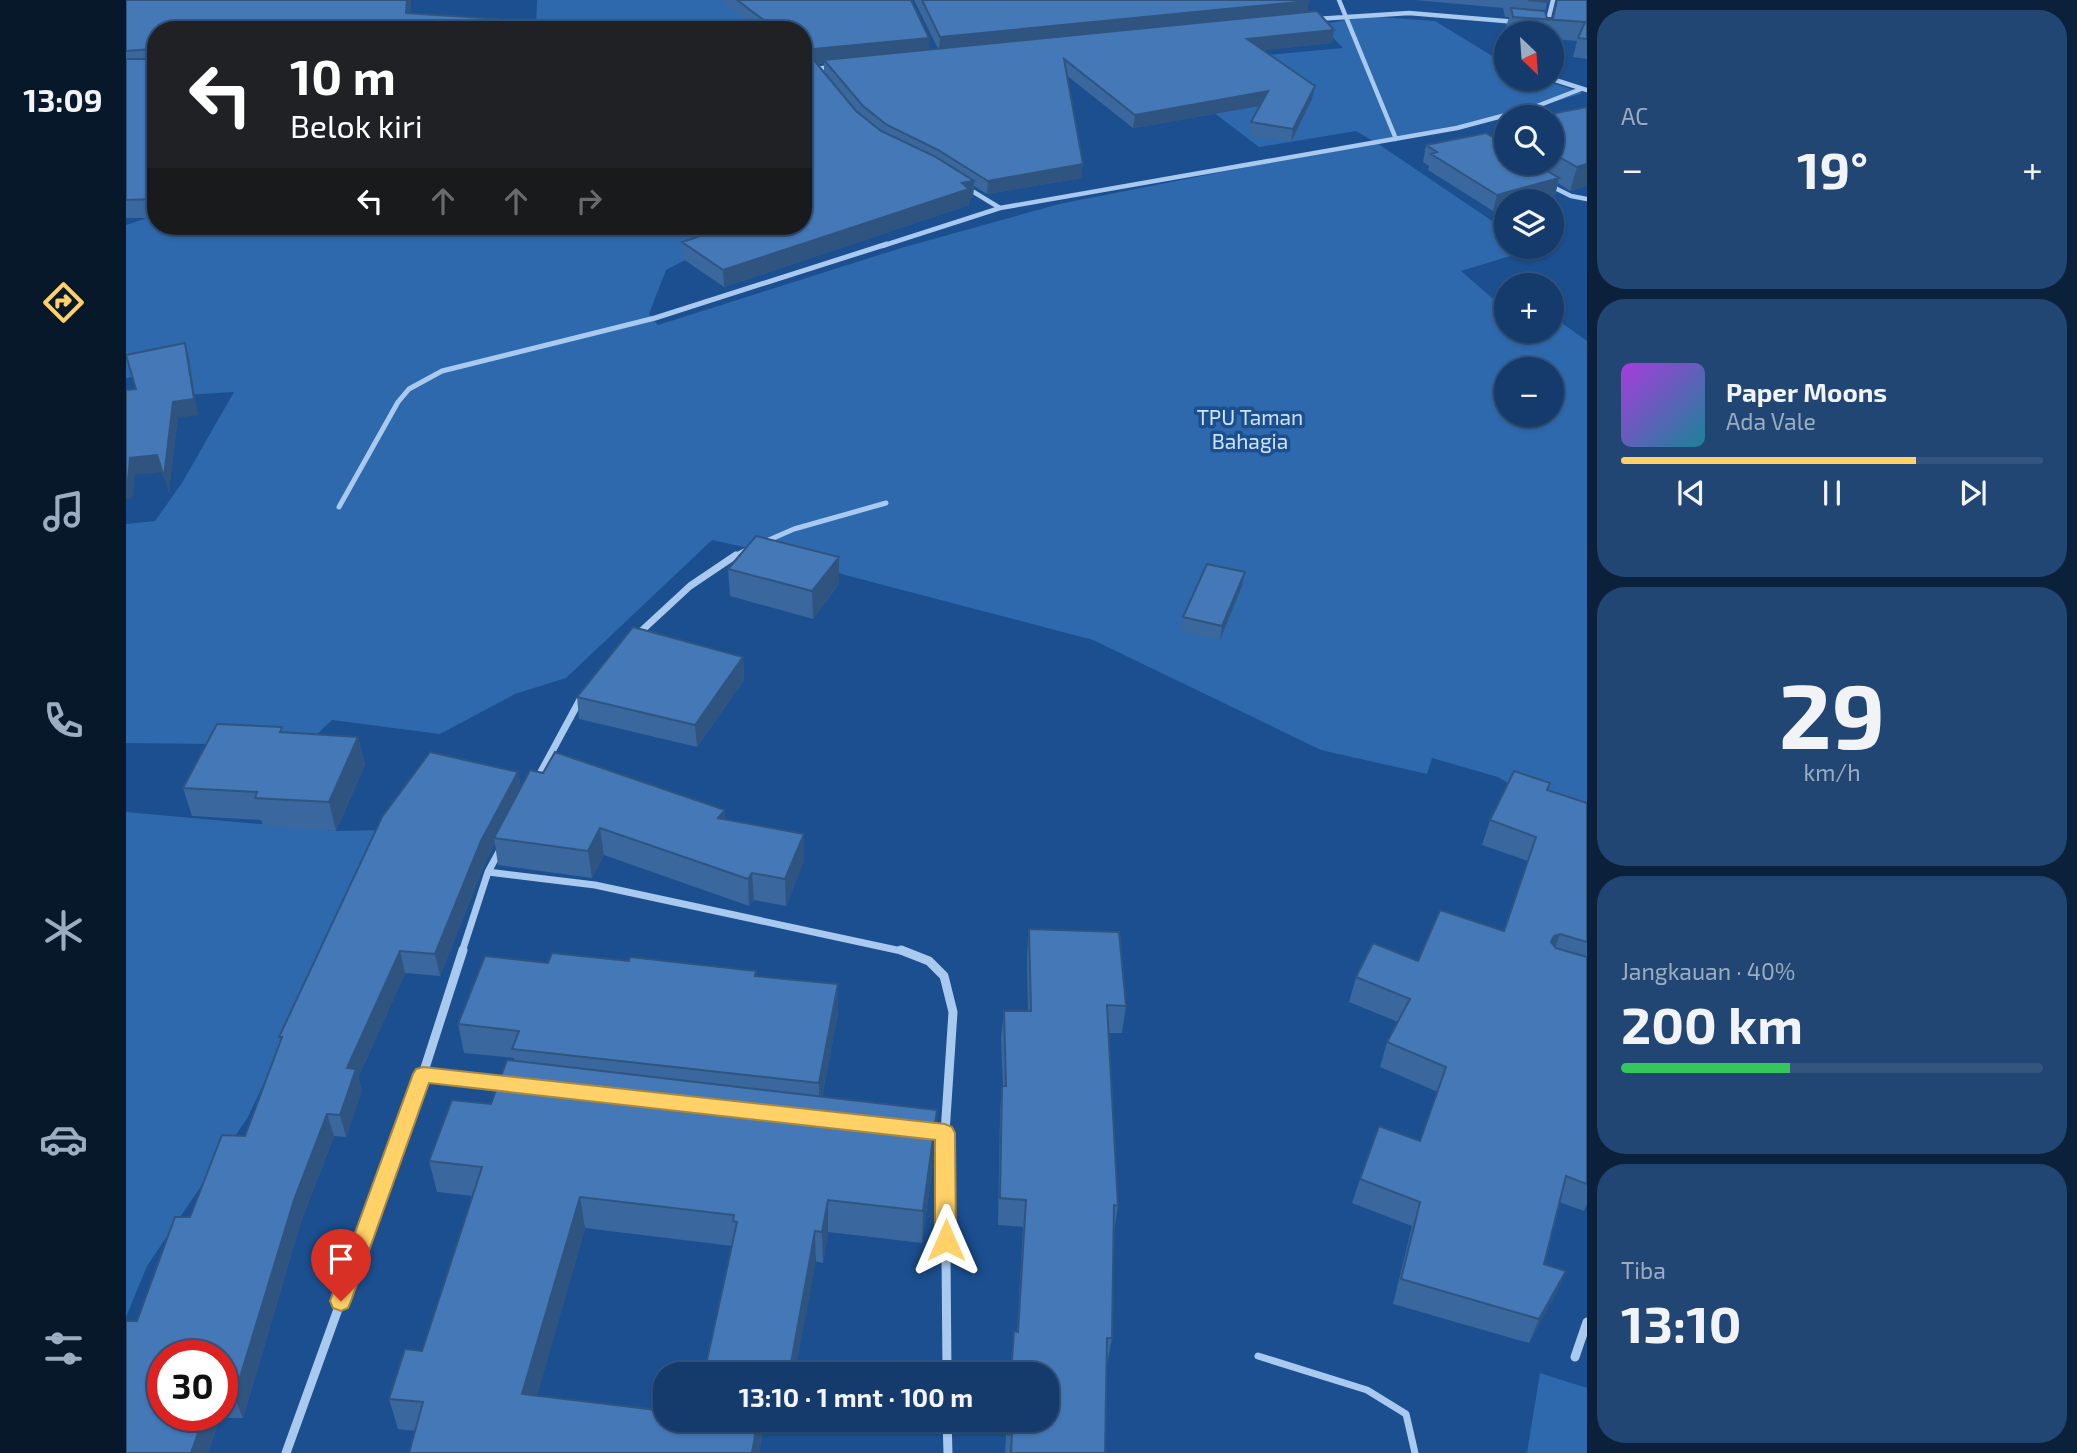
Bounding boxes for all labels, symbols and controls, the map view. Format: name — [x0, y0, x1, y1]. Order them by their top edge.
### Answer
north arrow — [1494, 21, 1564, 91]
map controls — [1494, 21, 1564, 427]
text: 10 m — [290, 46, 396, 105]
icon: left — [175, 49, 266, 140]
text: 13:09 — [23, 80, 103, 118]
text: AC — [1621, 102, 1648, 130]
button: search — [1494, 105, 1564, 175]
text: Belok kiri — [290, 106, 423, 144]
text: 19° — [1797, 137, 1868, 199]
text: − — [1621, 145, 1643, 191]
text: + — [2022, 145, 2043, 191]
icon: left — [351, 182, 389, 220]
icon: ahead — [424, 182, 462, 220]
icon: ahead — [497, 182, 535, 220]
icon: right — [570, 182, 608, 220]
button: layers — [1494, 189, 1564, 259]
button: + — [1494, 273, 1564, 343]
icon: directions — [39, 278, 88, 327]
button: − — [1494, 357, 1564, 427]
text: Paper Moons — [1726, 376, 1887, 407]
park label: TPU Taman Bahagia — [1197, 404, 1303, 453]
text: Ada Vale — [1726, 407, 1816, 435]
icon: previous — [1672, 474, 1710, 512]
icon: pause — [1813, 474, 1851, 512]
icon: next — [1954, 474, 1992, 512]
icon: music — [39, 487, 88, 536]
text: 29 — [1779, 658, 1885, 767]
icon: phone — [39, 696, 88, 745]
text: km/h — [1803, 758, 1861, 786]
icon: climate — [39, 906, 88, 955]
text: Jangkauan · 40% — [1621, 957, 1795, 985]
text: 200 km — [1621, 992, 1803, 1054]
icon: car — [39, 1115, 88, 1164]
position arrow — [909, 1203, 983, 1277]
pin — [311, 1229, 371, 1301]
icon: arrive — [322, 1240, 360, 1278]
text: Tiba — [1621, 1256, 1666, 1284]
text: 13:10 — [1621, 1291, 1742, 1353]
icon: filters — [39, 1324, 88, 1373]
speed limit sign: 30 — [147, 1340, 238, 1431]
text: 13:10 · 1 mnt · 100 m — [739, 1381, 973, 1412]

